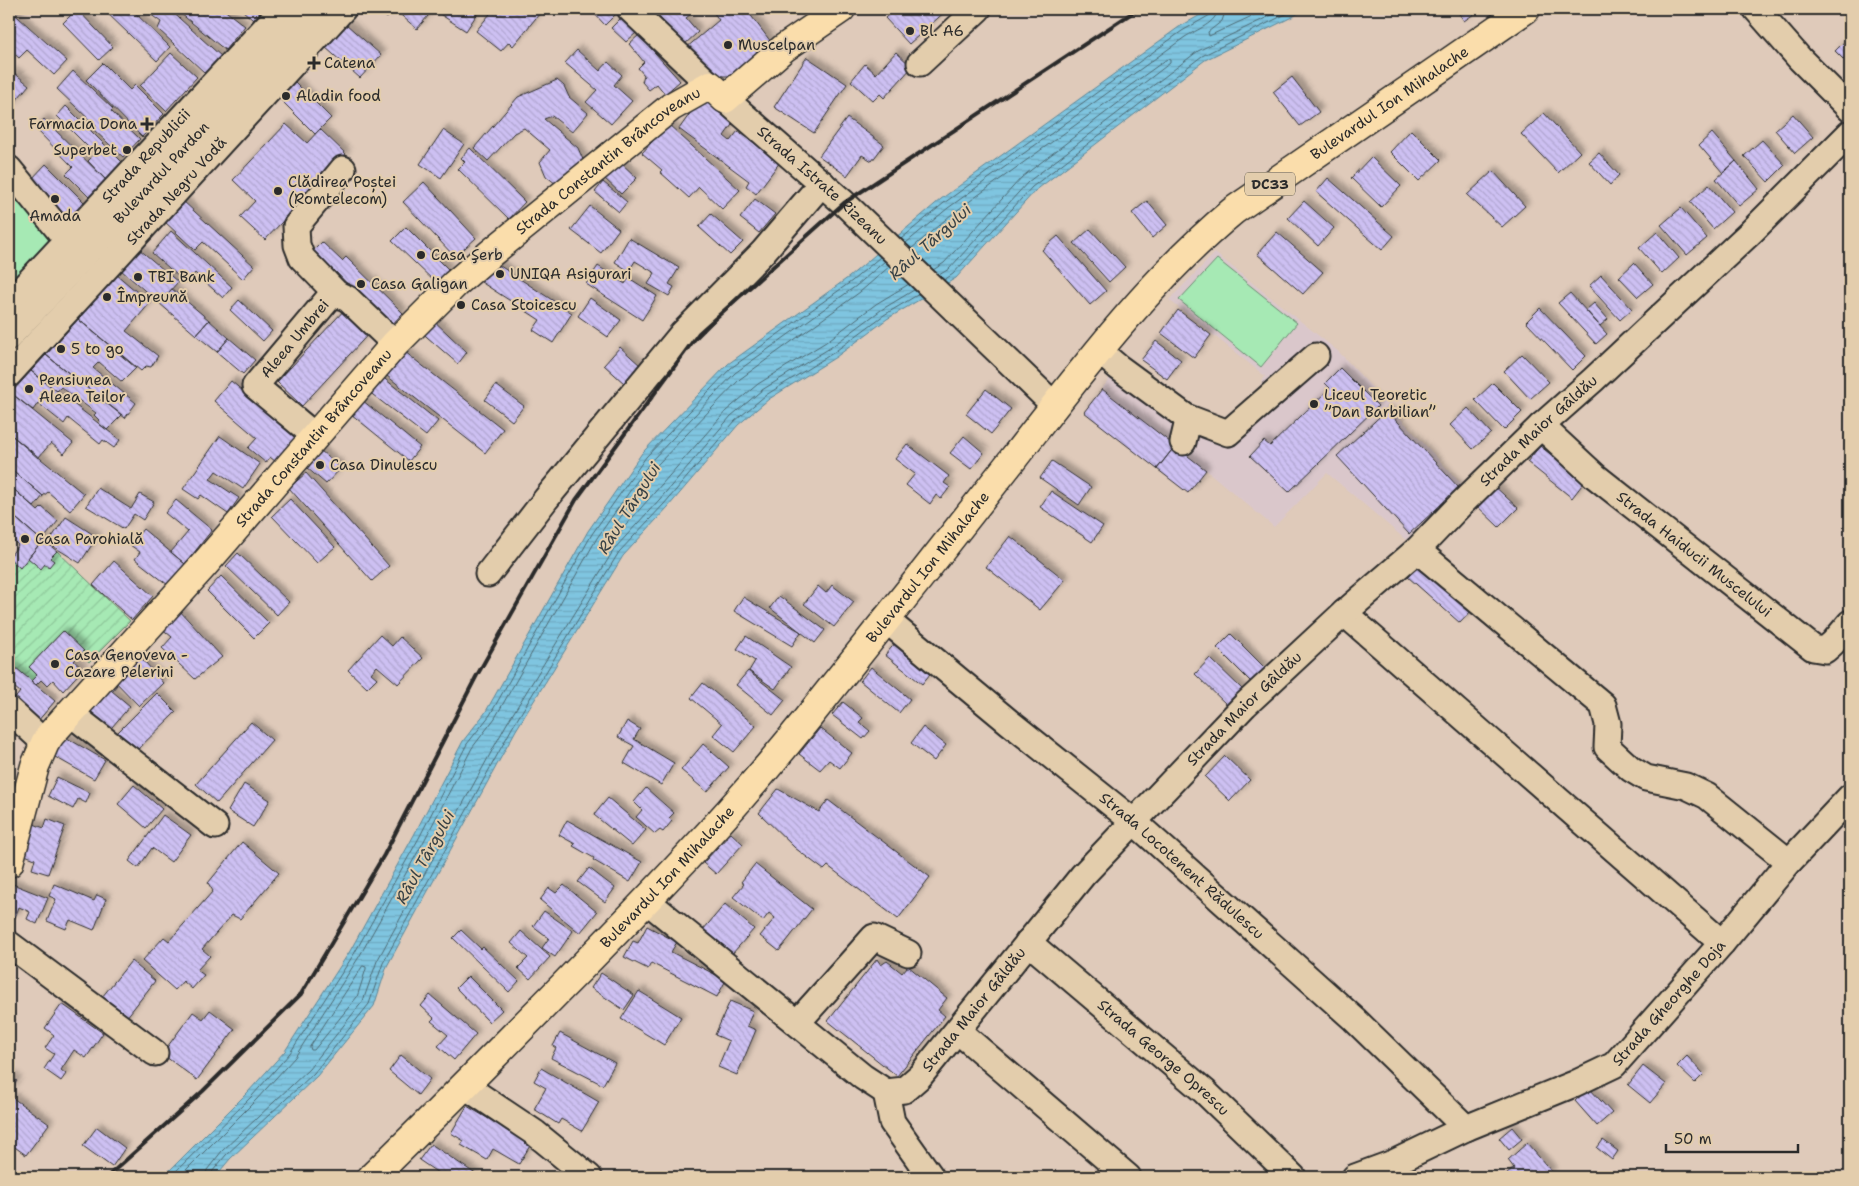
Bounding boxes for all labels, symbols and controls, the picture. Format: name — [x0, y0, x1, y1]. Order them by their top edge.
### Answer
place label: Bl. A6 — [920, 21, 964, 41]
marker: Bl. A6 — [904, 25, 916, 37]
place label: Muscelpan — [738, 35, 815, 55]
marker: Muscelpan — [722, 39, 734, 51]
street label: Bulevardul Ion Mihalache — [1306, 42, 1473, 165]
place label: Catena — [324, 53, 376, 73]
marker: Catena — [308, 57, 320, 69]
street label: Strada Constantin Brâncoveanu — [511, 82, 704, 239]
place label: Aladin food — [296, 86, 381, 106]
marker: Aladin food — [280, 90, 292, 102]
street label: Strada Republicii — [97, 104, 195, 208]
place label: Farmacia Dona — [29, 114, 138, 134]
street label: Bulevardul Pardon — [109, 117, 214, 228]
marker: Farmacia Dona — [141, 118, 153, 130]
street label: Strada Istrate Rizeanu — [753, 122, 891, 249]
street label: Strada Negru Vodă — [122, 132, 231, 249]
place label: Superbet — [53, 140, 117, 160]
marker: Superbet — [121, 144, 133, 156]
place label: Clădirea Poștei (Romtelecom) — [288, 172, 396, 209]
road number: DC33 — [1245, 172, 1295, 195]
marker: Clădirea Poștei (Romtelecom) — [272, 185, 284, 197]
marker: Amada — [49, 193, 61, 205]
water label: Râul Târgului — [884, 199, 976, 285]
place label: Amada — [29, 206, 82, 226]
place label: Casa Şerb — [431, 245, 503, 265]
marker: Casa Şerb — [415, 249, 427, 261]
place label: UNIQA Asigurari — [510, 264, 632, 284]
place label: TBI Bank — [148, 267, 215, 287]
marker: UNIQA Asigurari — [494, 268, 506, 280]
marker: TBI Bank — [132, 271, 144, 283]
place label: Casa Galigan — [371, 274, 468, 294]
marker: Casa Galigan — [355, 278, 367, 290]
place label: Împreună — [117, 286, 188, 307]
marker: Împreună — [101, 291, 113, 303]
street label: Aleea Umbrei — [256, 295, 334, 382]
place label: Casa Stoicescu — [471, 295, 577, 315]
marker: Casa Stoicescu — [455, 299, 467, 311]
place label: 5 to go — [71, 339, 124, 359]
marker: 5 to go — [55, 343, 67, 355]
street label: Strada Constantin Brâncoveanu — [231, 345, 396, 532]
place label: Pensiunea Aleea Teilor — [39, 370, 126, 407]
street label: Strada Maior Gâldău — [1475, 370, 1602, 491]
marker: Pensiunea Aleea Teilor — [23, 383, 35, 395]
place label: Liceul Teoretic ”Dan Barbilian” — [1324, 385, 1436, 422]
marker: Liceul Teoretic ”Dan Barbilian” — [1308, 398, 1320, 410]
place label: Casa Dinulescu — [330, 455, 437, 475]
water label: Râul Târgului — [593, 458, 666, 558]
marker: Casa Dinulescu — [314, 459, 326, 471]
street label: Bulevardul Ion Mihalache — [862, 487, 994, 647]
street label: Strada Haiducii Muscelului — [1612, 487, 1776, 622]
place label: Casa Parohială — [35, 529, 144, 549]
marker: Casa Parohială — [19, 533, 31, 545]
place label: Casa Genoveva - Cazare Pelerini — [65, 645, 188, 682]
street label: Strada Maior Gâldău — [1182, 647, 1306, 770]
marker: Casa Genoveva - Cazare Pelerini — [49, 658, 61, 670]
street label: Strada Locotenent Rădulescu — [1095, 788, 1268, 944]
street label: Bulevardul Ion Mihalache — [596, 802, 739, 952]
water label: Râul Târgului — [391, 806, 460, 908]
street label: Strada Gheorghe Doja — [1608, 935, 1730, 1070]
street label: Strada Maior Gâldău — [917, 943, 1030, 1076]
street label: Strada George Oprescu — [1093, 995, 1234, 1120]
scale bar — [1666, 1121, 1799, 1153]
text: 50 m — [1674, 1129, 1712, 1149]

